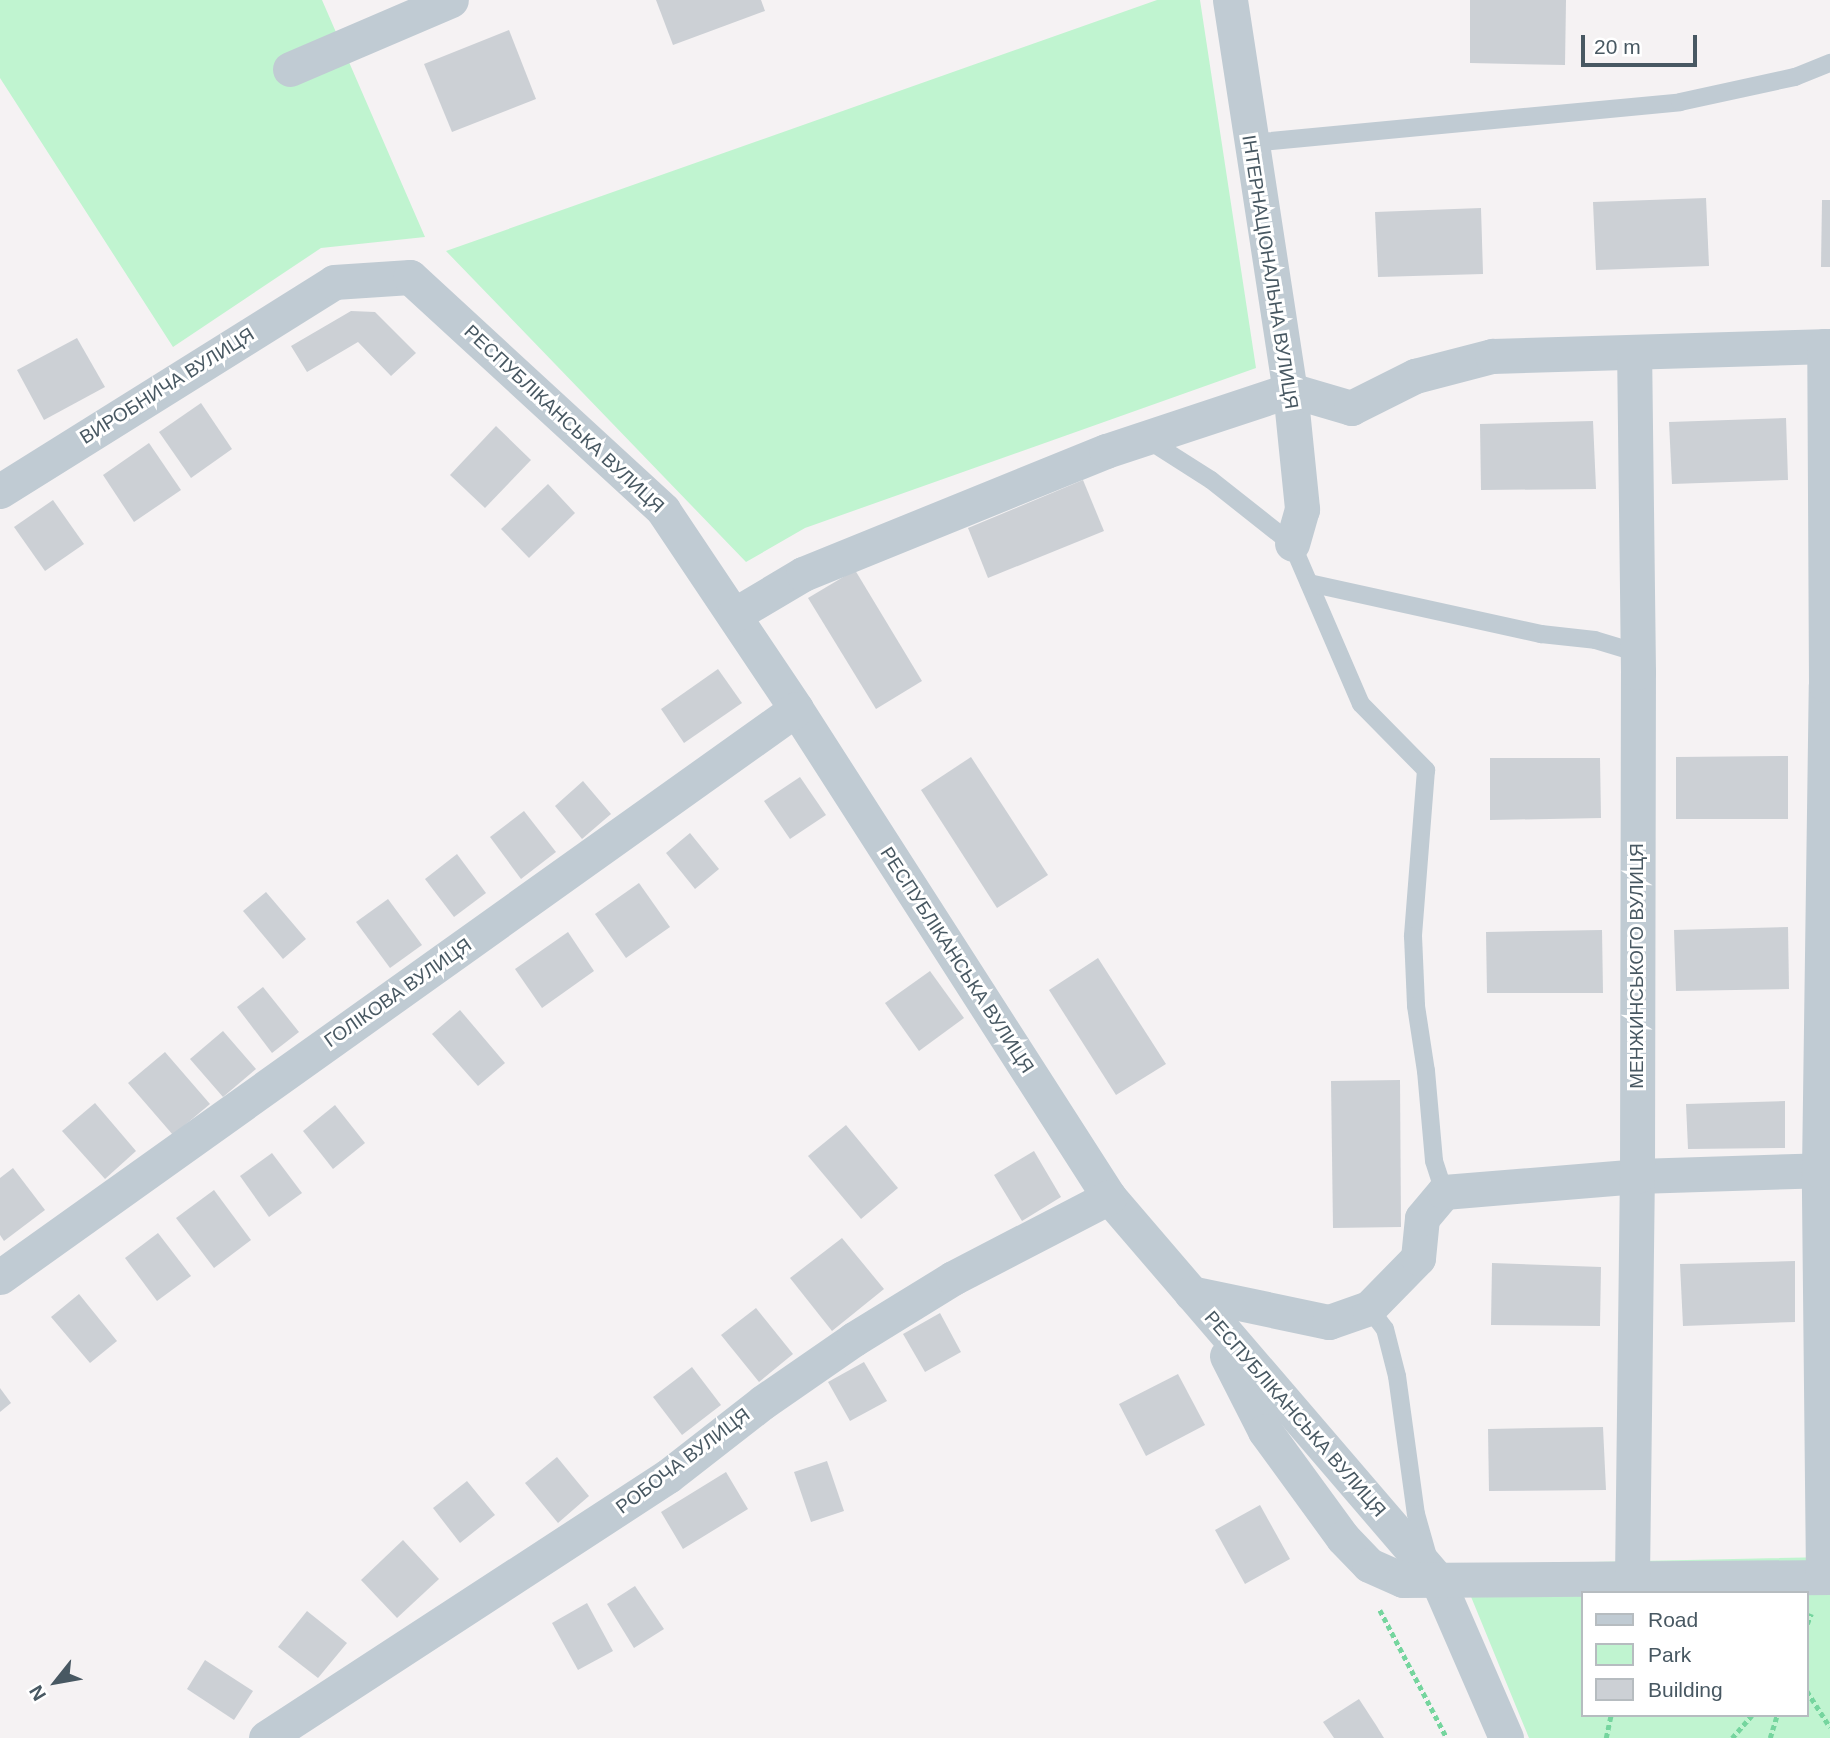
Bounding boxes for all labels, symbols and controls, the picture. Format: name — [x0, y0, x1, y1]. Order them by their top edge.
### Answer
scale bar — [1585, 21, 1700, 65]
text: 20 m — [1594, 35, 1641, 58]
street label: ІНТЕРНАЦІОНАЛЬНА ВУЛИЦЯ — [1237, 133, 1303, 411]
street label: РЕСПУБЛІКАНСЬКА ВУЛИЦЯ — [459, 320, 669, 518]
street label: ВИРОБНИЧА ВУЛИЦЯ — [76, 323, 258, 449]
street label: РЕСПУБЛІКАНСЬКА ВУЛИЦЯ — [875, 843, 1039, 1077]
street label: МЕНЖИНСЬКОГО ВУЛИЦЯ — [1626, 843, 1648, 1089]
street label: ГОЛІКОВА ВУЛИЦЯ — [320, 934, 476, 1052]
street label: РЕСПУБЛІКАНСЬКА ВУЛИЦЯ — [1199, 1306, 1391, 1522]
street label: РОБОЧА ВУЛИЦЯ — [612, 1403, 754, 1519]
legend — [1582, 1591, 1809, 1717]
text: Road — [1648, 1608, 1698, 1631]
text: Park — [1648, 1643, 1691, 1666]
north arrow — [21, 1647, 91, 1717]
text: Building — [1648, 1678, 1723, 1701]
text: N — [25, 1682, 50, 1704]

